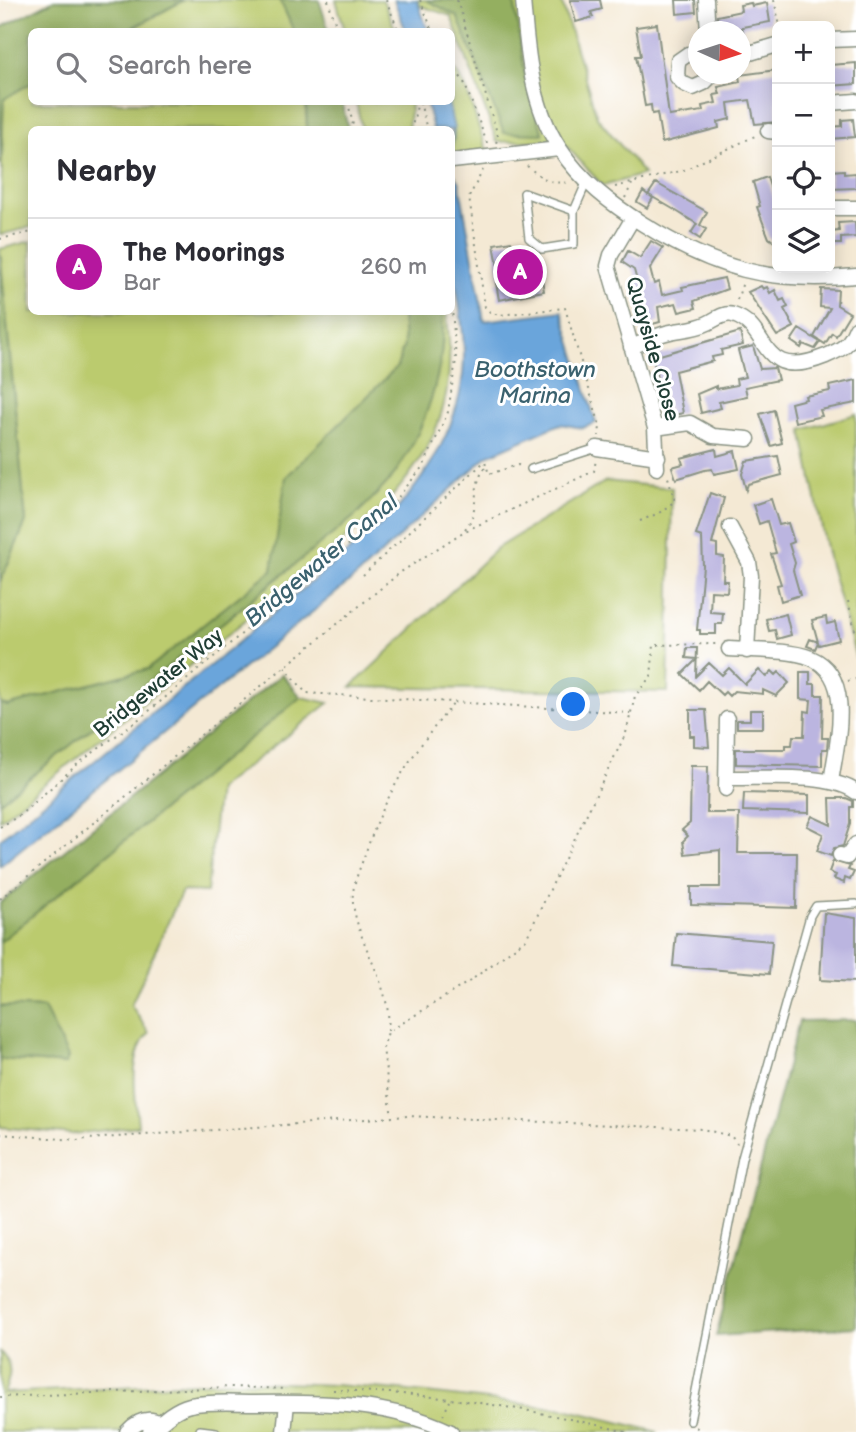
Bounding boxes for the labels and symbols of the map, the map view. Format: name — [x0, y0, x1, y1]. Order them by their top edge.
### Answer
north arrow — [688, 21, 751, 84]
pin: A — [497, 246, 543, 298]
street label: Quayside Close — [620, 274, 685, 424]
water label: Boothstown Marina — [474, 356, 596, 410]
water label: Bridgewater Canal — [239, 488, 405, 633]
street label: Bridgewater Way — [89, 623, 228, 743]
your location — [556, 687, 590, 721]

